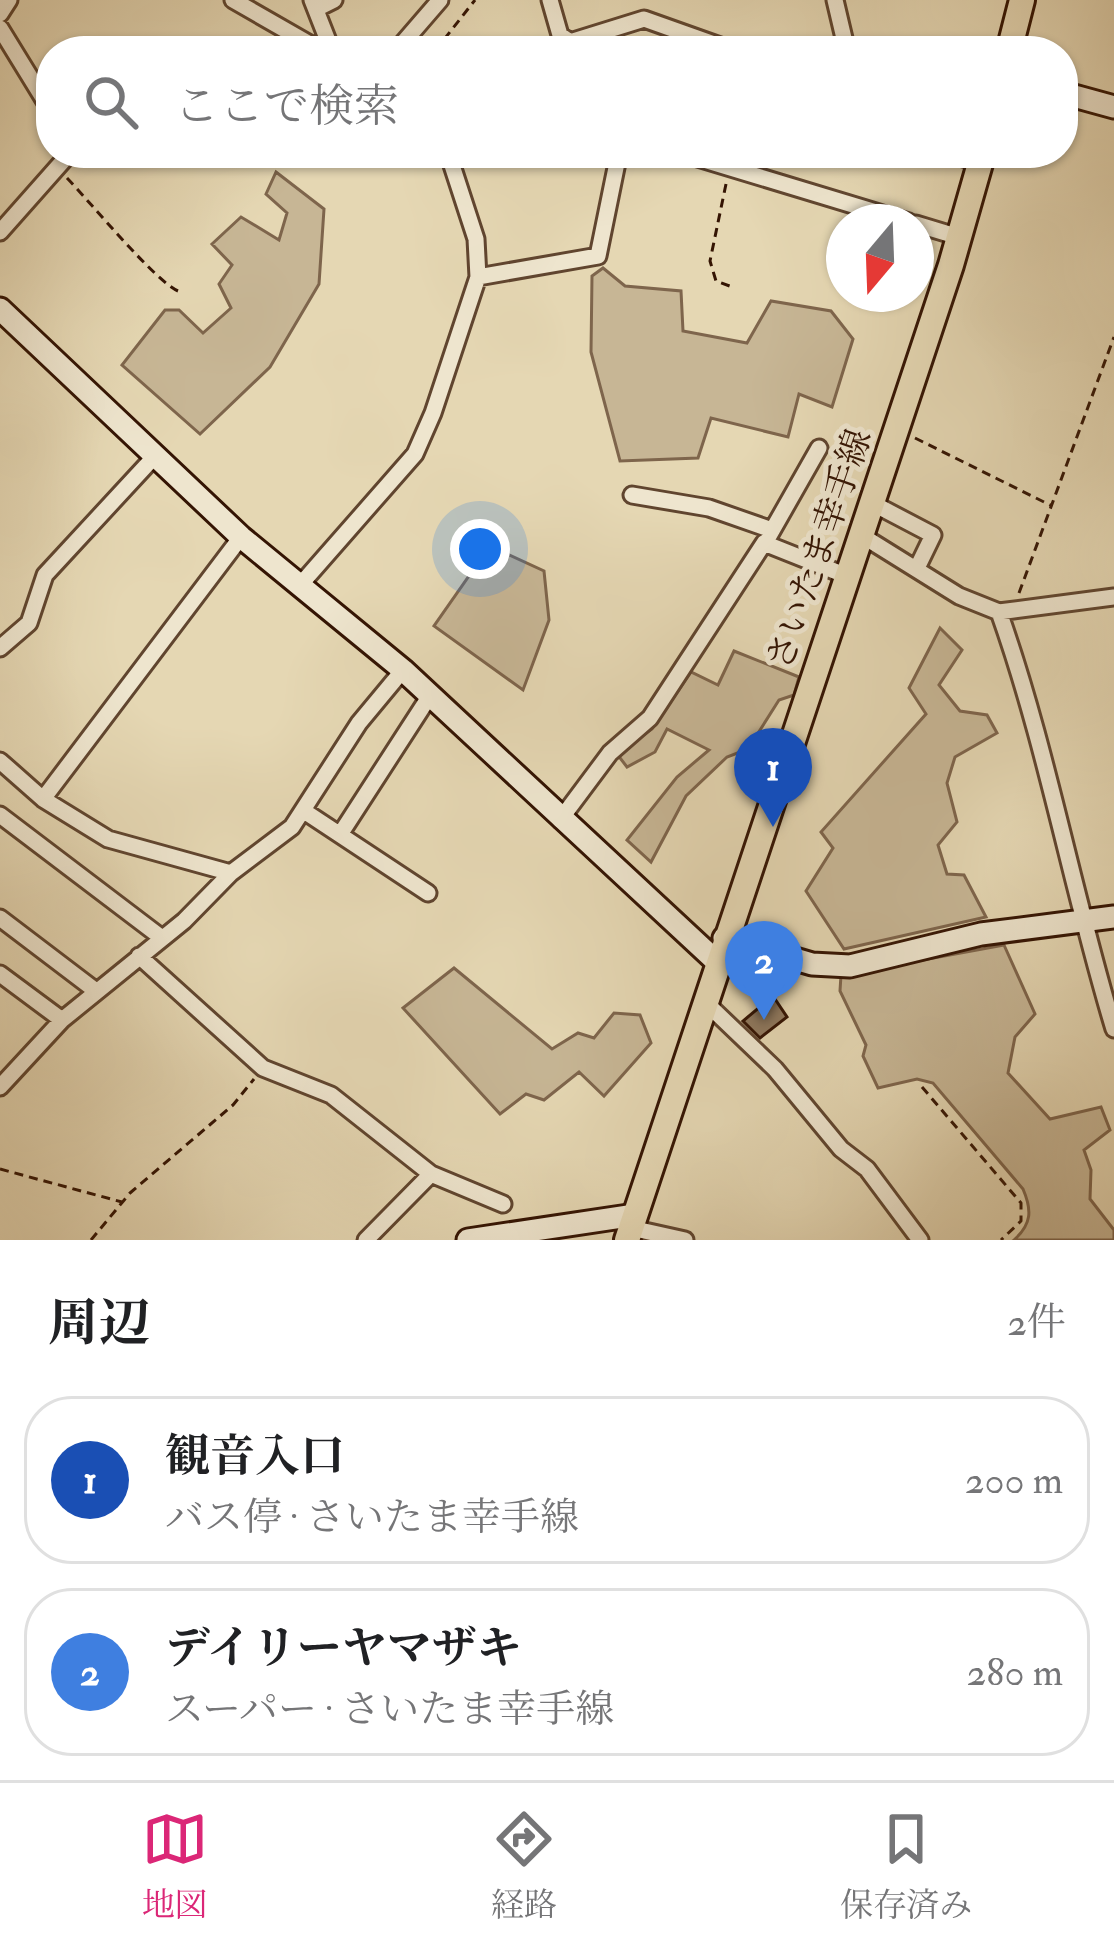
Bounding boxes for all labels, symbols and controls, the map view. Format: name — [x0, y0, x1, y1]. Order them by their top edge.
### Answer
search box — [36, 36, 1078, 168]
icon: search — [78, 69, 144, 135]
text: ここで検索 — [174, 79, 399, 135]
north arrow — [826, 204, 934, 312]
street label: さいたま幸手線 — [757, 423, 882, 676]
your location — [450, 519, 510, 579]
pin: 1 — [734, 728, 812, 827]
pin: 2 — [725, 921, 803, 1020]
text: 周辺 — [48, 1292, 150, 1356]
text: 2件 — [1007, 1298, 1066, 1347]
text: 観音入口 — [165, 1429, 345, 1485]
text: 1 — [83, 1456, 97, 1505]
text: 200 m — [965, 1456, 1063, 1505]
text: バス停 · さいたま幸手線 — [165, 1493, 579, 1542]
text: デイリーヤマザキ — [165, 1621, 522, 1677]
text: 2 — [80, 1648, 100, 1697]
text: 280 m — [966, 1648, 1063, 1697]
text: スーパー · さいたま幸手線 — [165, 1685, 614, 1734]
tab: 地図 — [142, 1806, 208, 1926]
tab: 経路 — [491, 1806, 557, 1926]
tab: 保存済み — [840, 1806, 972, 1926]

